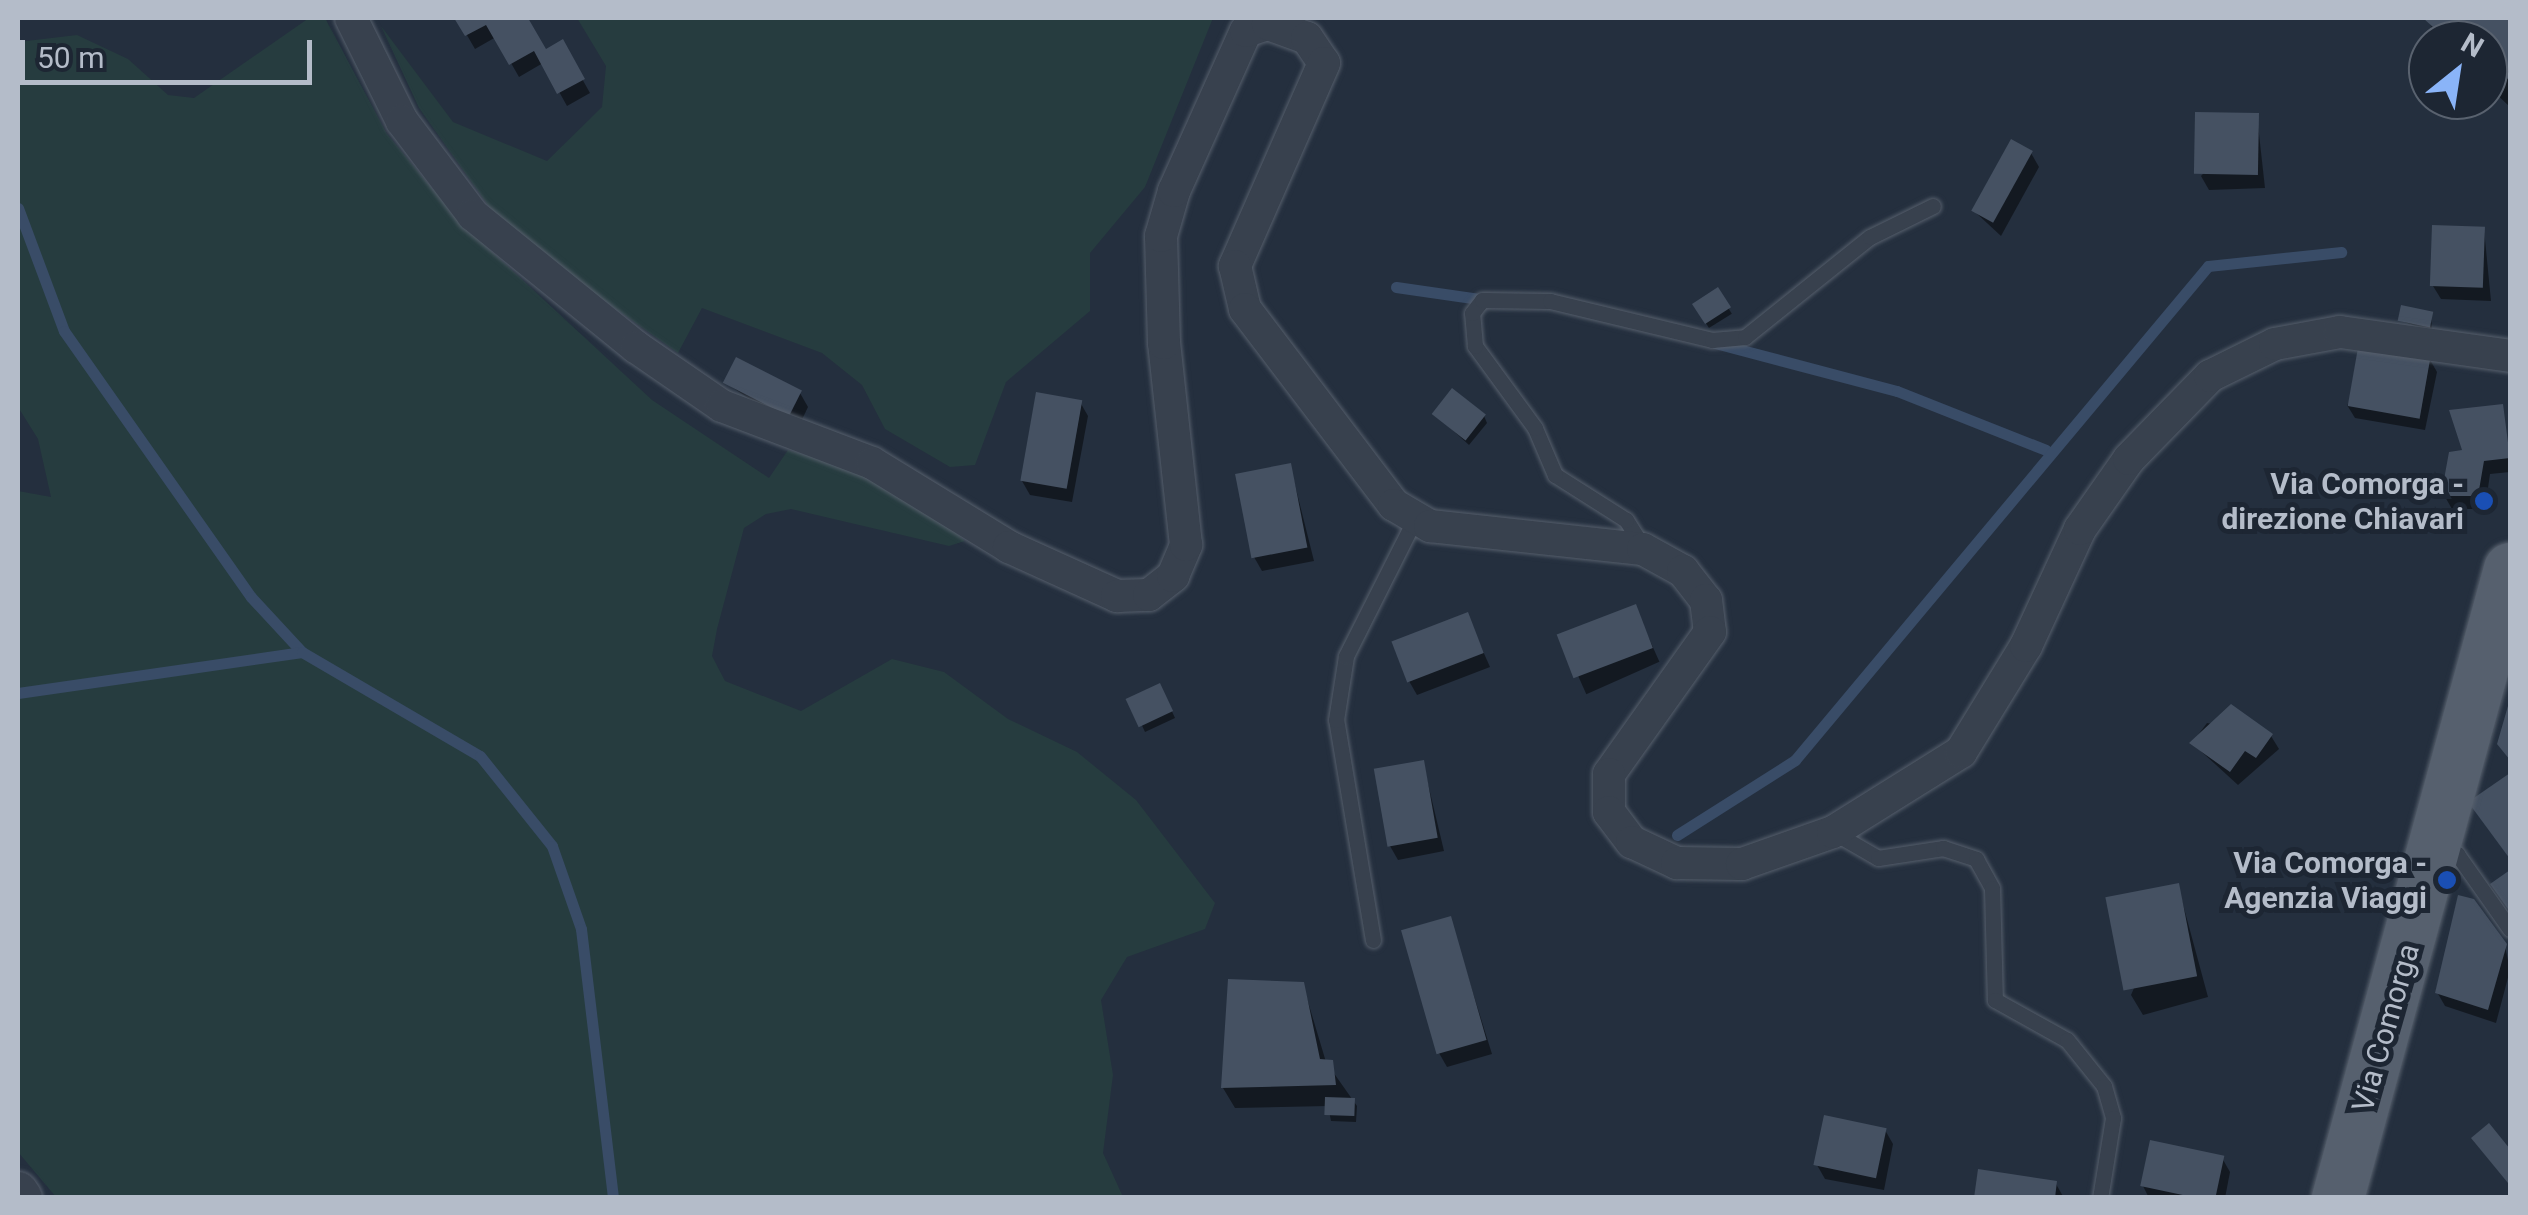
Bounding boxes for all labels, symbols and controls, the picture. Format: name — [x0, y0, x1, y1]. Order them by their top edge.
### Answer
scale bar — [25, 20, 318, 82]
north arrow — [2408, 20, 2508, 120]
text: N — [2455, 26, 2489, 65]
text: 50 m — [37, 40, 104, 75]
place label: Via Comorga - direzione Chiavari — [2221, 466, 2464, 536]
marker: Via Comorga - direzione Chiavari — [2473, 490, 2495, 512]
place label: Via Comorga - Agenzia Viaggi — [2224, 845, 2427, 916]
marker: Via Comorga - Agenzia Viaggi — [2436, 869, 2458, 891]
street label: Via Comorga — [2345, 940, 2427, 1116]

